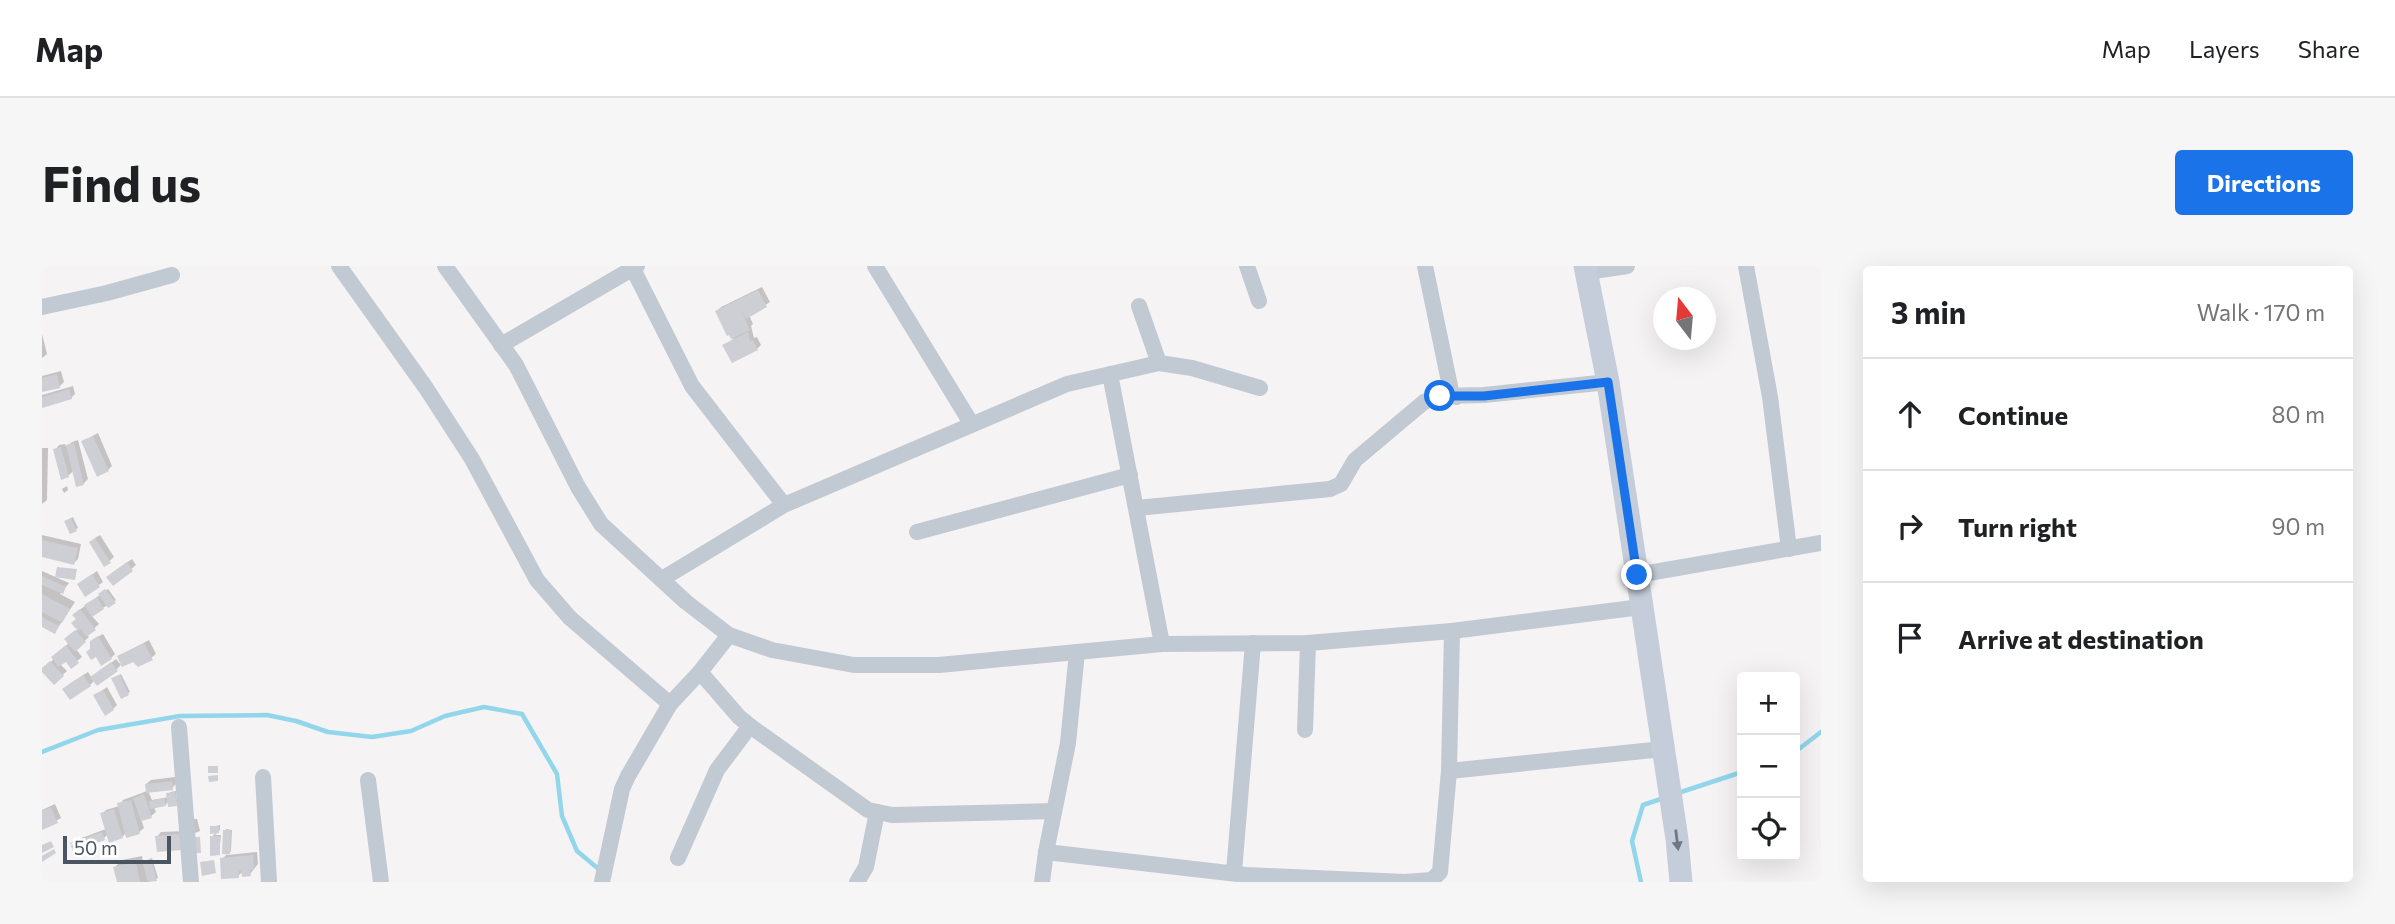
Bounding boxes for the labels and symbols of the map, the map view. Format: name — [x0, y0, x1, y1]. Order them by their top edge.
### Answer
north arrow — [1653, 287, 1716, 350]
route start — [1424, 380, 1455, 411]
route end — [1621, 559, 1652, 590]
one-way arrow — [1672, 829, 1683, 851]
scale bar — [63, 833, 172, 865]

